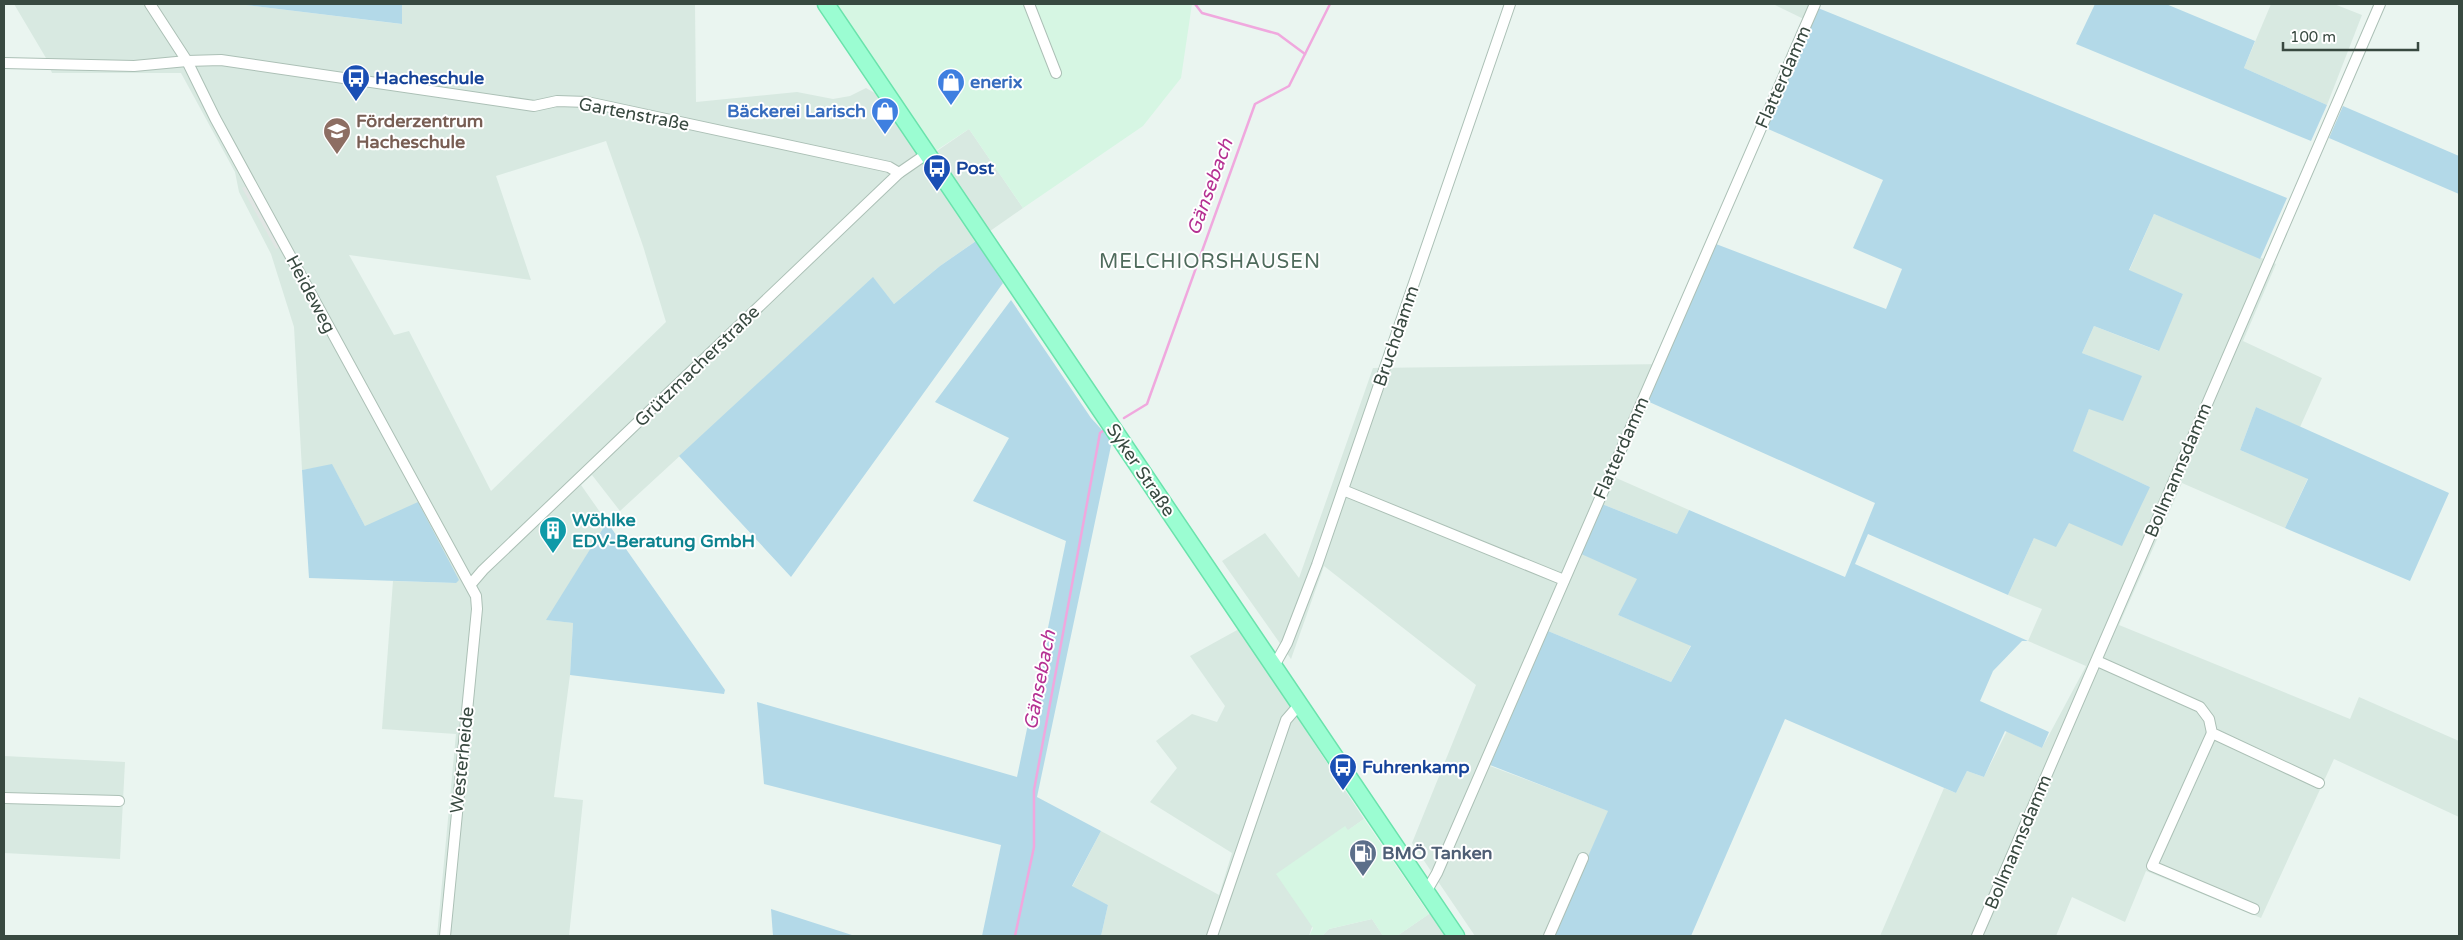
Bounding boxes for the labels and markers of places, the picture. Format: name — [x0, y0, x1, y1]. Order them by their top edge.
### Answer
bus stop icon: Hacheschule — [341, 63, 371, 102]
place label: Hacheschule — [375, 67, 484, 89]
shop icon: enerix — [936, 67, 966, 106]
place label: enerix — [970, 71, 1023, 93]
shop icon: Bäckerei Larisch — [870, 96, 900, 135]
place label: Bäckerei Larisch — [727, 100, 866, 122]
place label: Förderzentrum Hacheschule — [356, 110, 483, 153]
school or university icon: Förderzentrum Hacheschule — [322, 116, 352, 155]
bus stop icon: Post — [922, 153, 952, 192]
place label: Post — [956, 157, 994, 179]
place label: Wöhlke EDV-Beratung GmbH — [572, 509, 755, 552]
building icon: Wöhlke EDV-Beratung GmbH — [538, 515, 568, 554]
bus stop icon: Fuhrenkamp — [1328, 752, 1358, 791]
place label: Fuhrenkamp — [1362, 756, 1470, 778]
fuel station icon: BMÖ Tanken — [1348, 838, 1378, 877]
place label: BMÖ Tanken — [1382, 842, 1493, 864]

